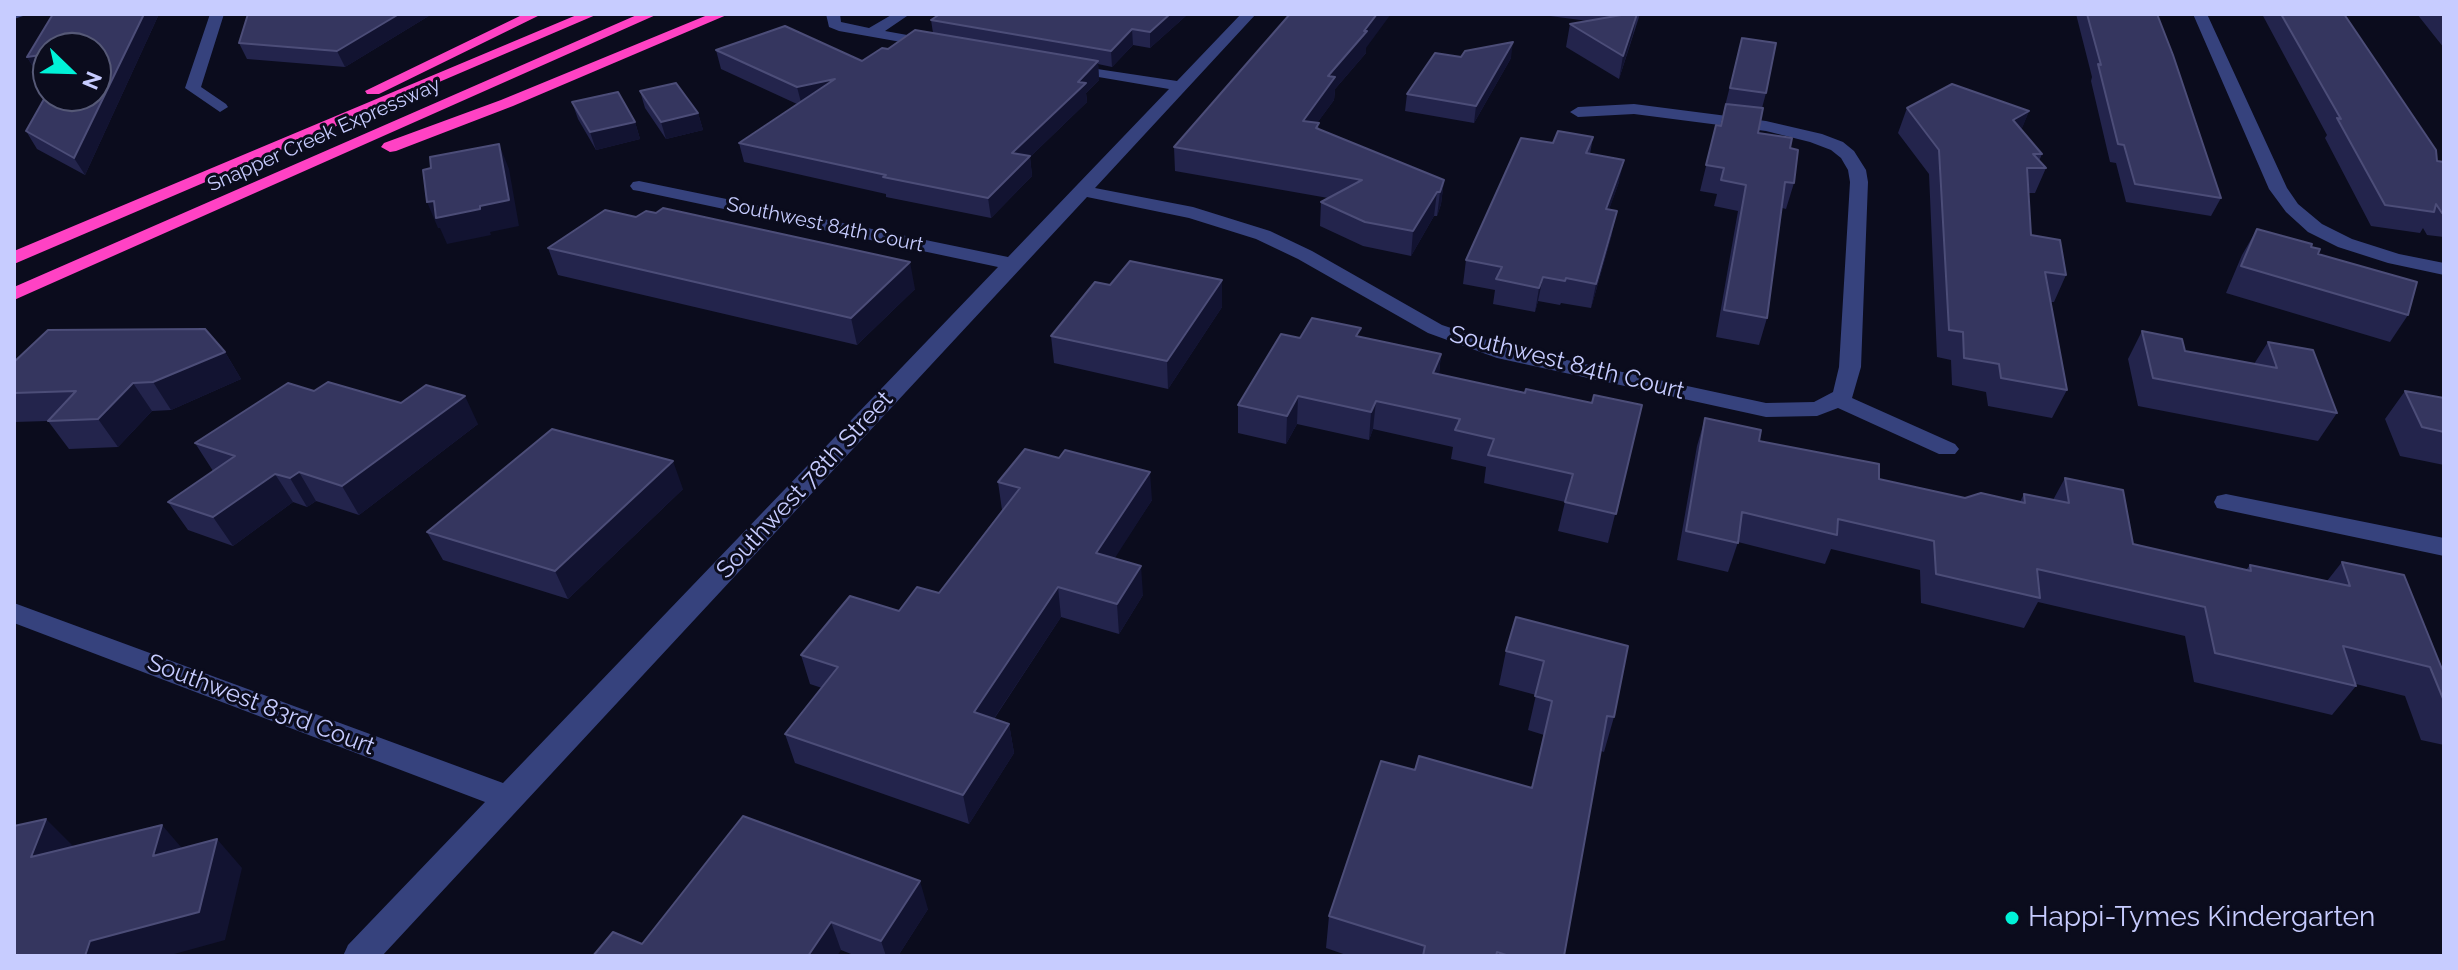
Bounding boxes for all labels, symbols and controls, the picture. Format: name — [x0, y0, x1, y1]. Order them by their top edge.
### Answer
north arrow — [32, 32, 112, 112]
text: N — [77, 68, 108, 93]
street label: Snapper Creek Expressway — [204, 73, 444, 197]
street label: Southwest 84th Court — [724, 192, 926, 258]
street label: Southwest 84th Court — [1447, 320, 1687, 406]
street label: Southwest 78th Street — [711, 385, 899, 585]
street label: Southwest 83rd Court — [143, 648, 379, 762]
place label: Happi-Tymes Kindergarten — [2028, 901, 2375, 935]
marker: Happi-Tymes Kindergarten — [2003, 909, 2021, 927]

